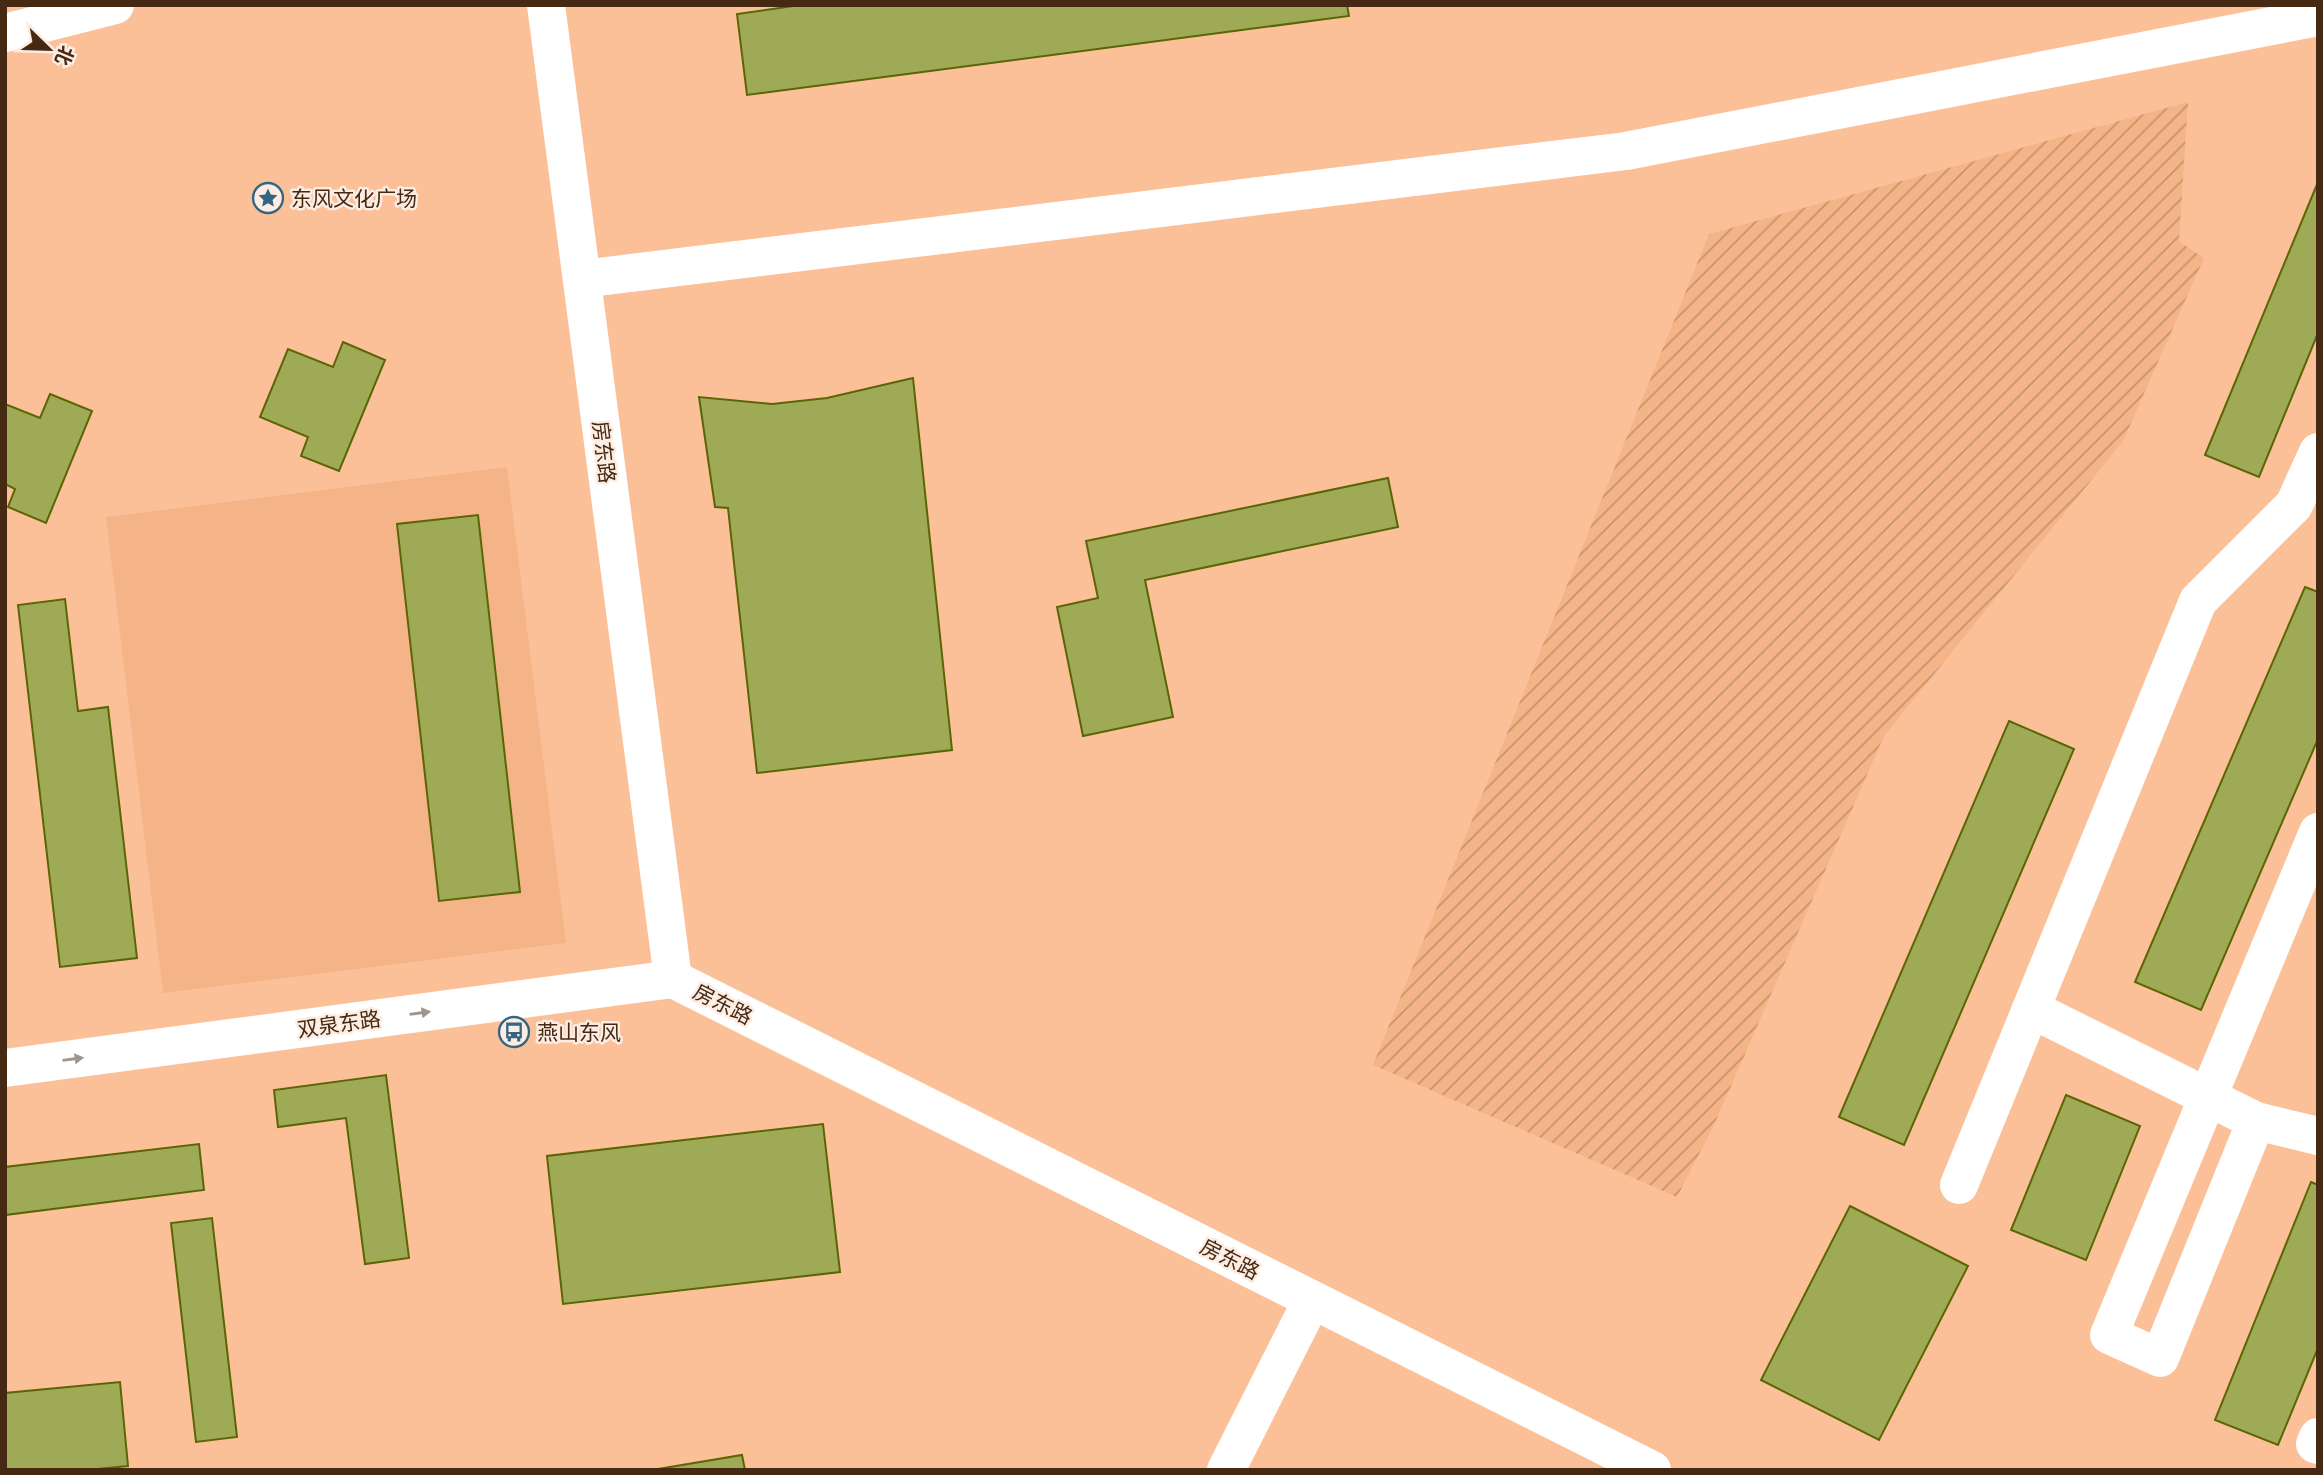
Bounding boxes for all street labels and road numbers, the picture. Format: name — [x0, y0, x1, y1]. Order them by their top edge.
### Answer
street label: 房东路 — [587, 419, 621, 485]
street label: 房东路 — [689, 978, 757, 1030]
street label: 双泉东路 — [296, 1005, 382, 1043]
street label: 房东路 — [1196, 1233, 1264, 1285]

